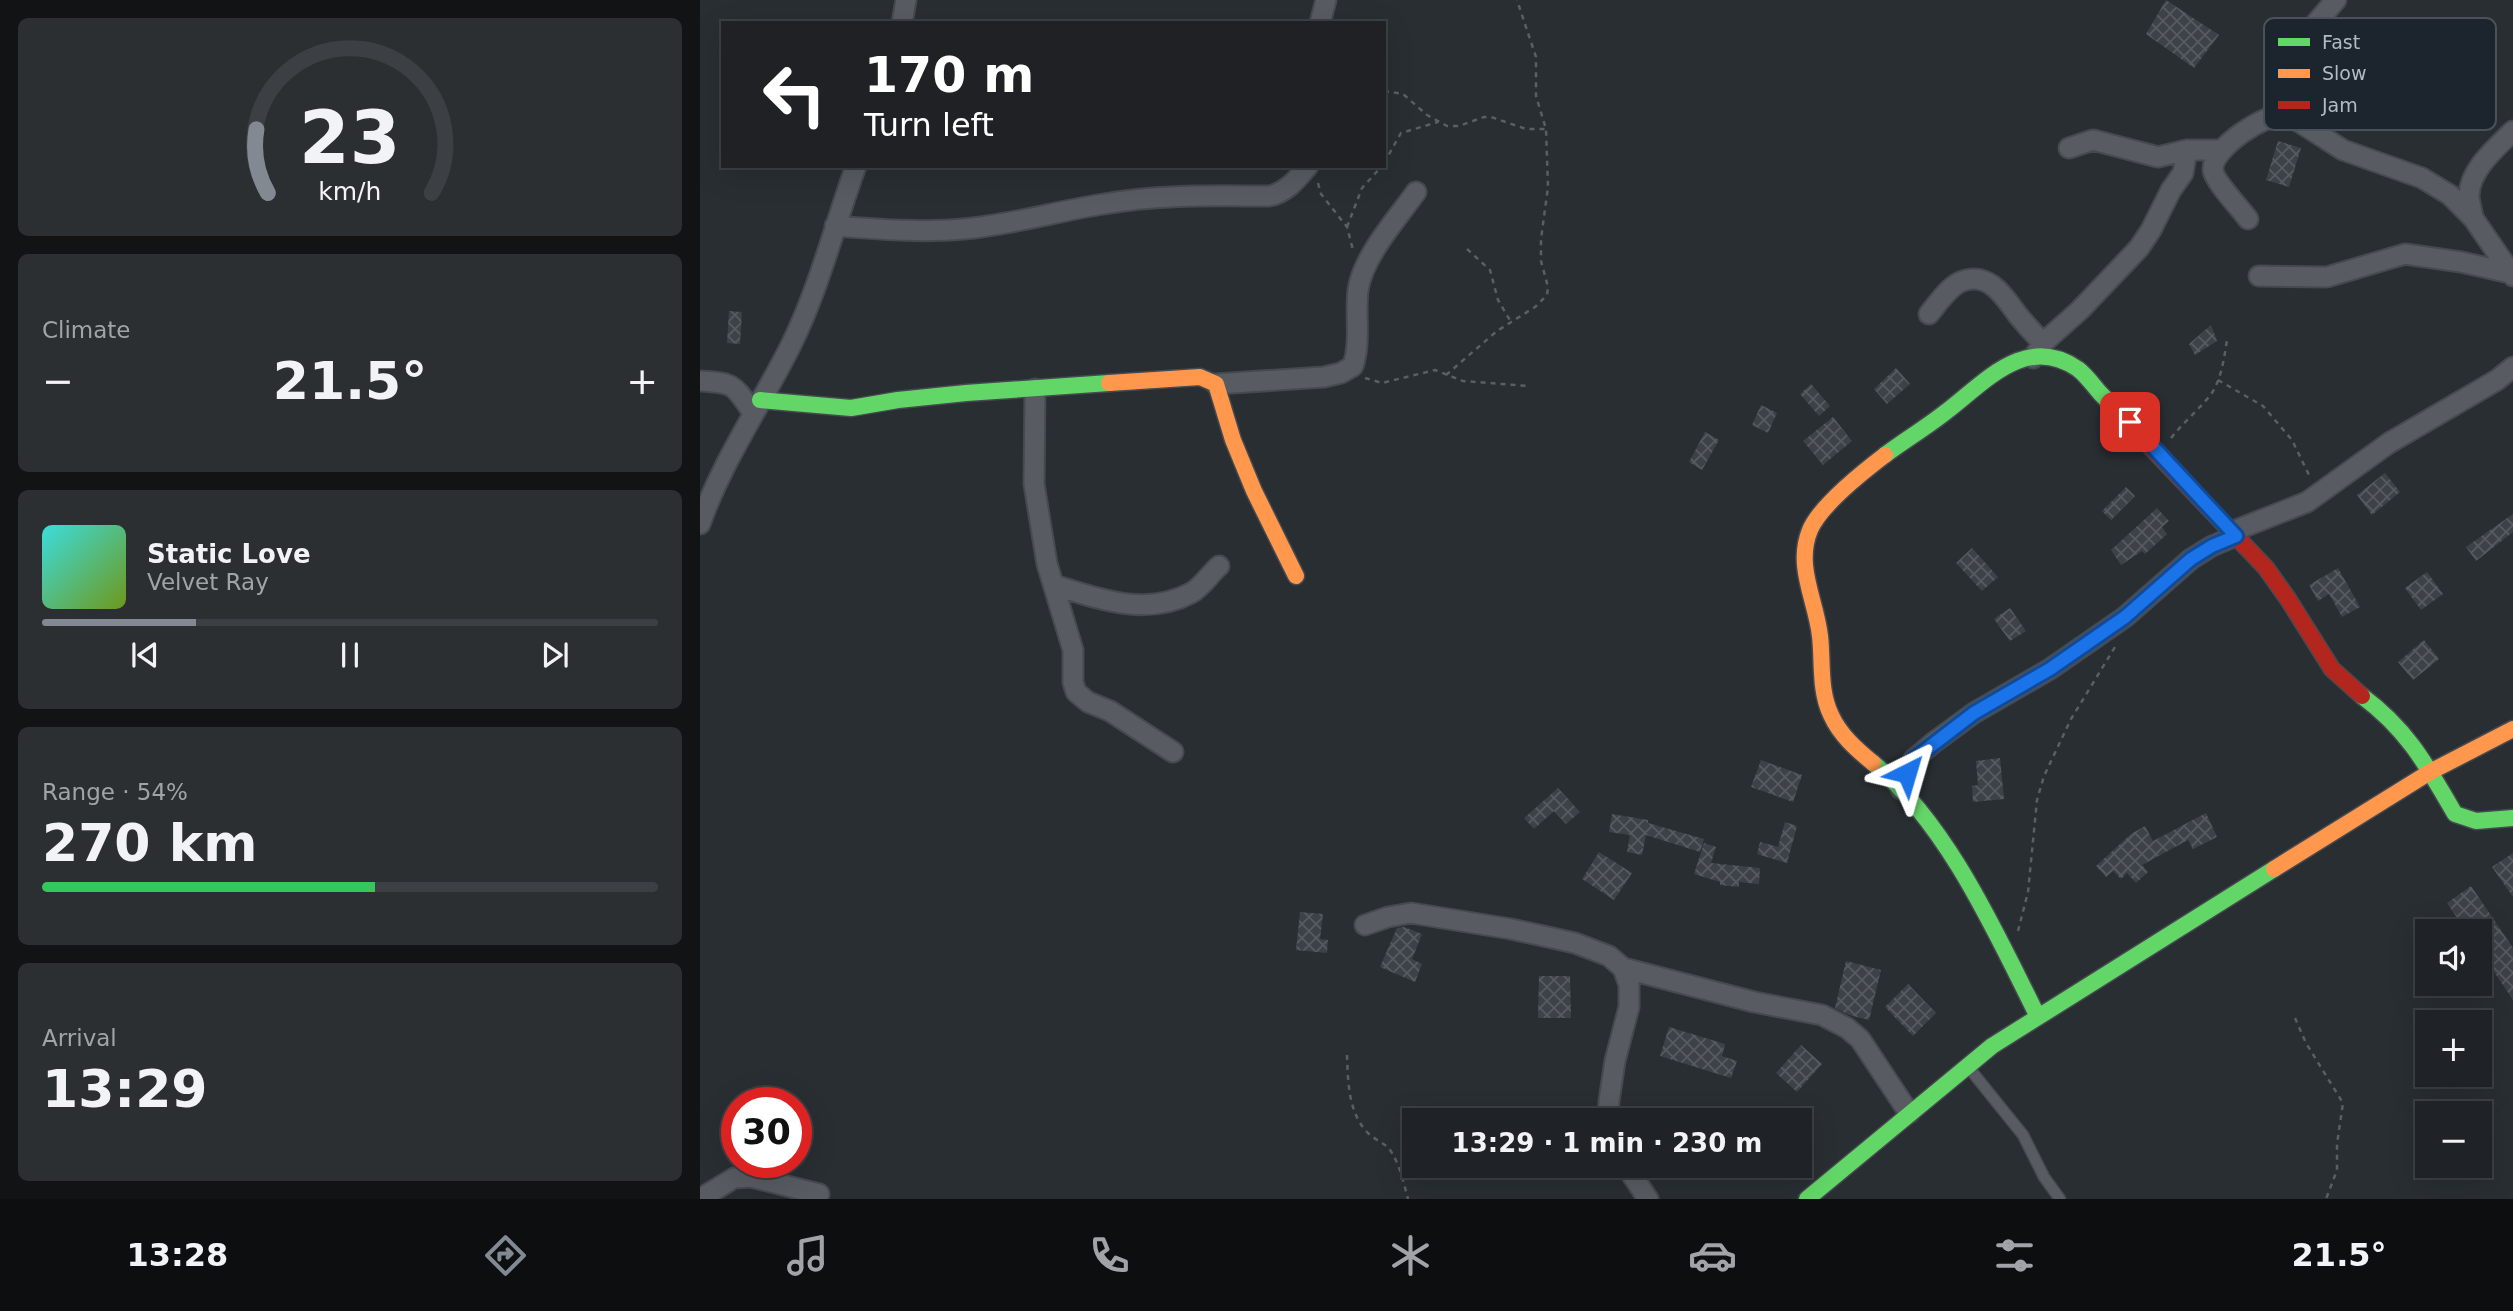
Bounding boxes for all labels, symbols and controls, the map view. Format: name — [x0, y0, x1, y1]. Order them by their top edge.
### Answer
legend — [2264, 18, 2496, 130]
text: Fast — [2322, 31, 2360, 53]
text: 170 m — [864, 47, 1034, 104]
icon: left — [749, 49, 840, 140]
text: Slow — [2322, 62, 2367, 84]
text: Jam — [2321, 94, 2358, 116]
text: 23 — [299, 95, 401, 180]
text: Turn left — [864, 106, 994, 144]
text: km/h — [318, 177, 382, 206]
text: Climate — [42, 317, 131, 343]
text: 21.5° — [273, 351, 427, 411]
text: − — [42, 359, 74, 403]
text: + — [626, 359, 658, 403]
pin — [2100, 392, 2160, 452]
icon: arrive — [2111, 403, 2149, 441]
text: Static Love — [147, 539, 311, 569]
text: Velvet Ray — [147, 569, 269, 595]
icon: previous — [126, 636, 164, 674]
icon: pause — [331, 636, 369, 674]
icon: next — [536, 636, 574, 674]
position arrow — [1870, 736, 1944, 810]
text: Range · 54% — [42, 779, 188, 805]
text: 270 km — [42, 813, 257, 873]
map controls — [2415, 919, 2492, 1178]
button: sound — [2415, 919, 2492, 996]
button: + — [2415, 1010, 2492, 1087]
text: Arrival — [42, 1025, 117, 1051]
text: 13:29 — [42, 1059, 208, 1119]
speed limit sign: 30 — [721, 1087, 812, 1178]
button: − — [2415, 1101, 2492, 1178]
text: 13:29 · 1 min · 230 m — [1452, 1128, 1762, 1158]
icon: directions — [481, 1231, 530, 1280]
icon: music — [783, 1231, 832, 1280]
icon: phone — [1085, 1231, 1134, 1280]
icon: climate — [1386, 1231, 1435, 1280]
icon: car — [1688, 1231, 1737, 1280]
icon: filters — [1990, 1231, 2039, 1280]
text: 13:28 — [126, 1236, 228, 1274]
text: 21.5° — [2292, 1236, 2387, 1274]

